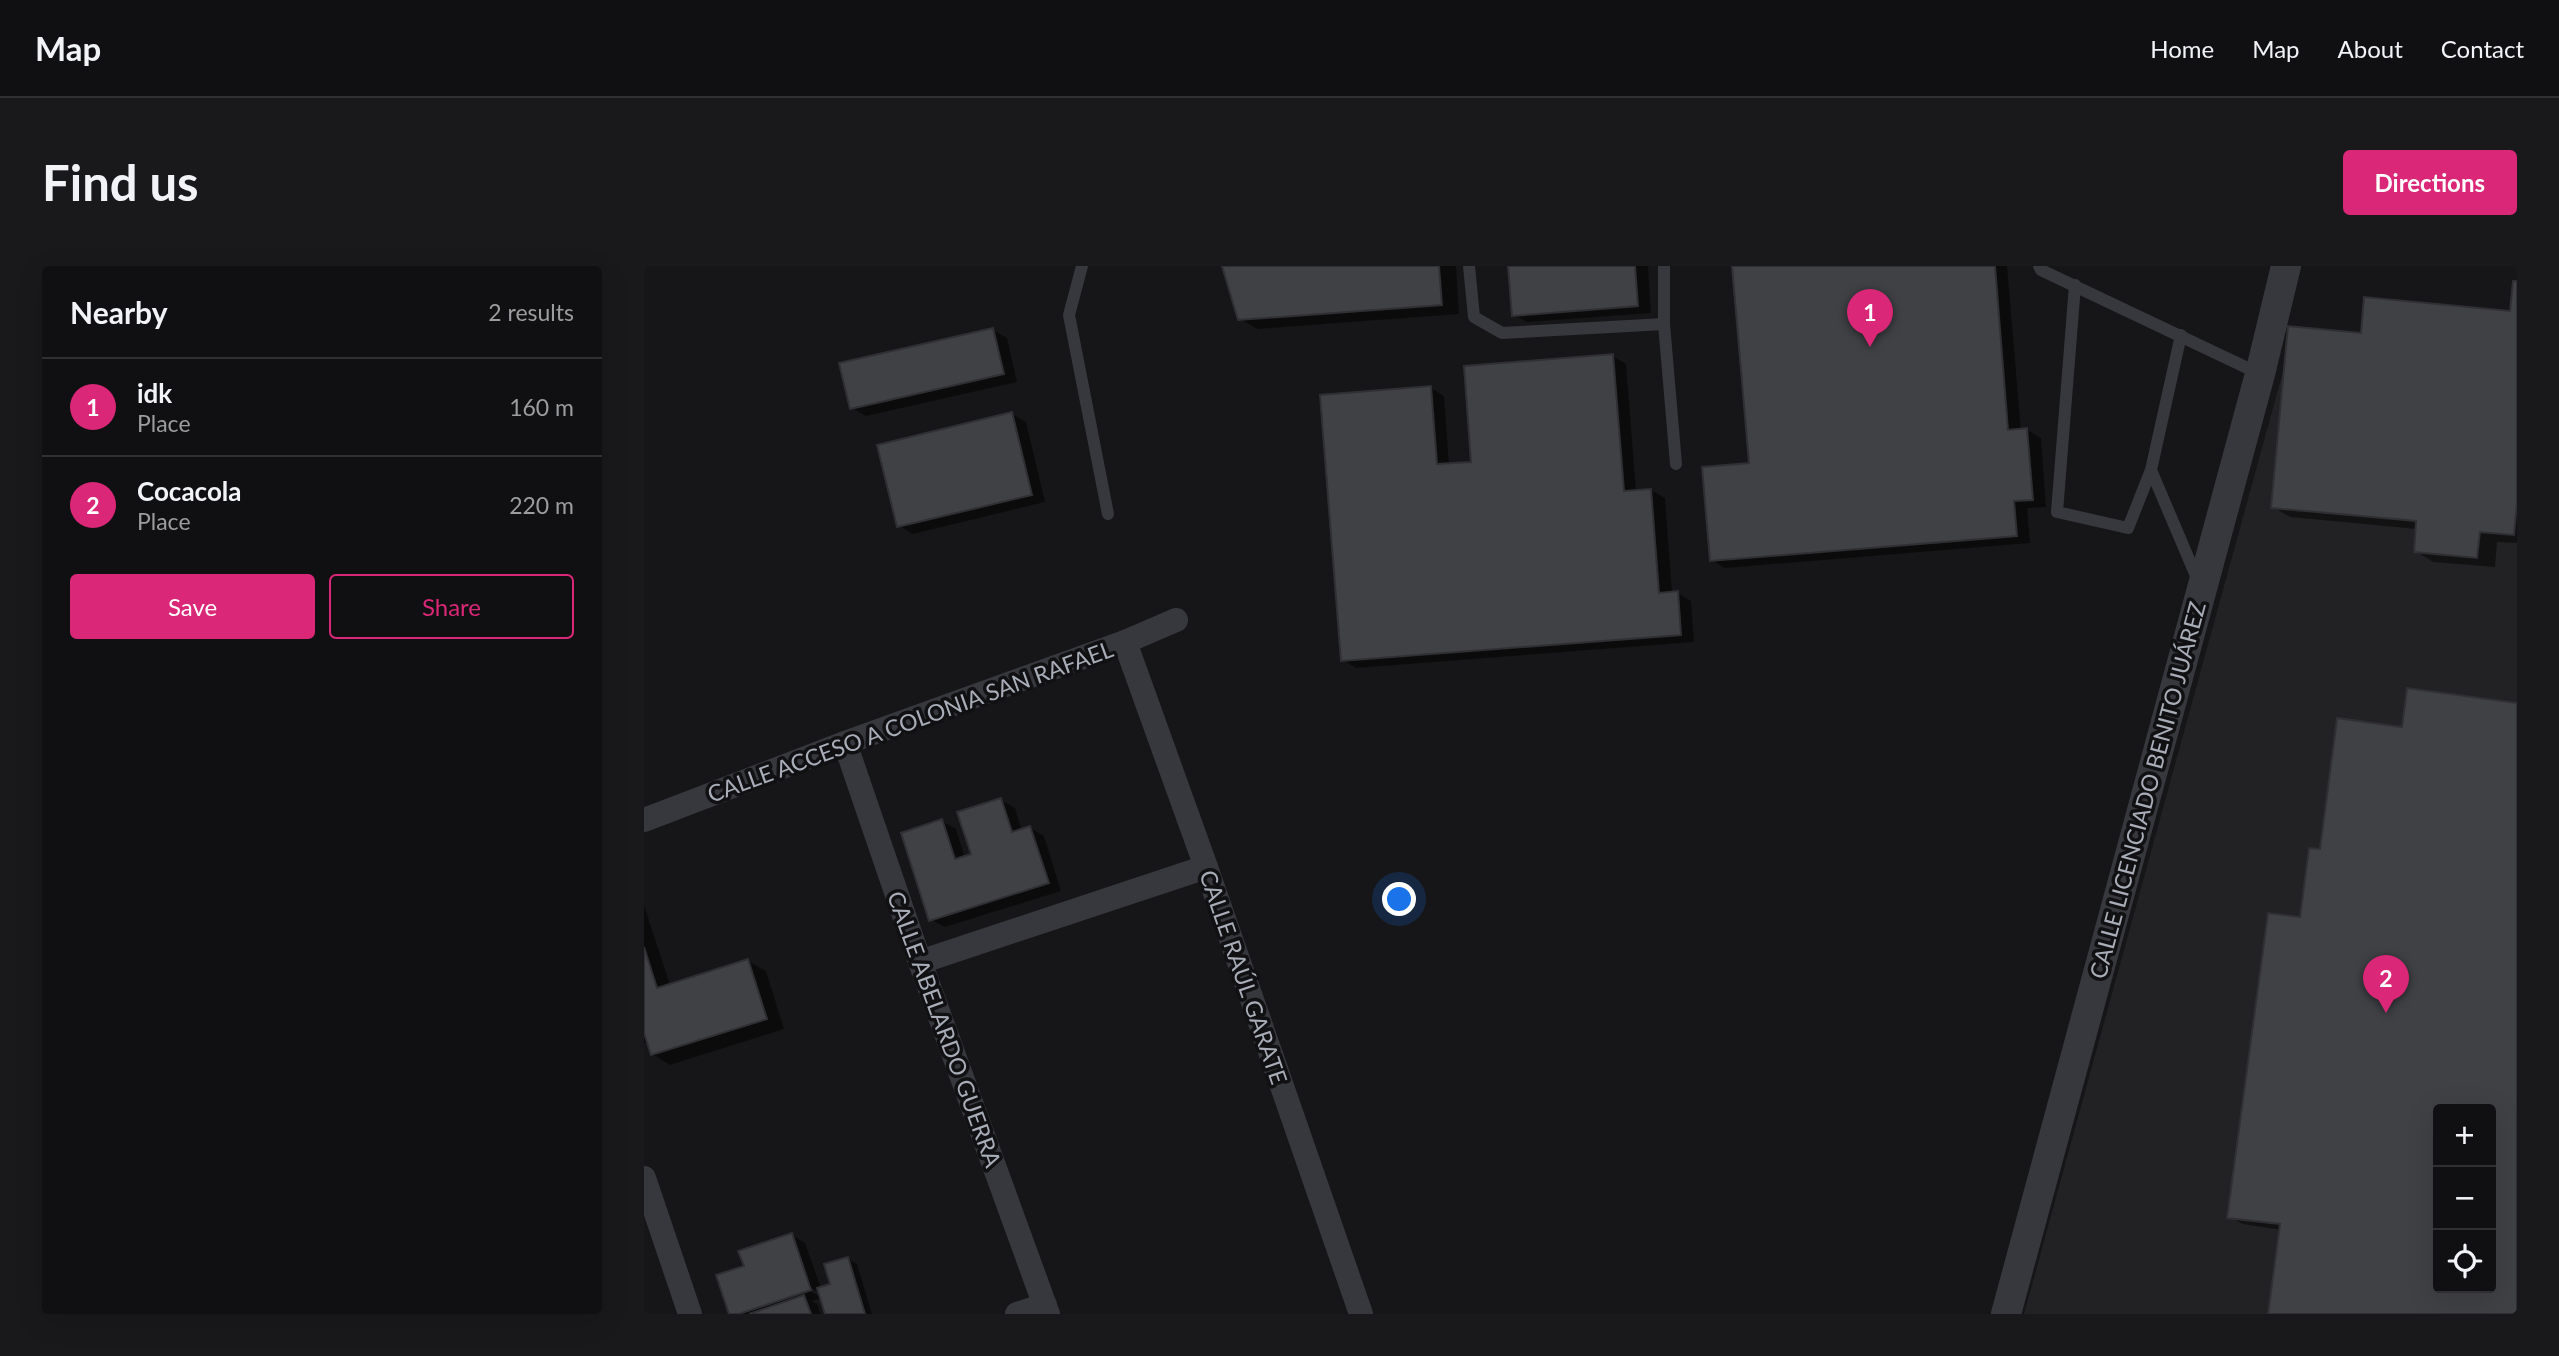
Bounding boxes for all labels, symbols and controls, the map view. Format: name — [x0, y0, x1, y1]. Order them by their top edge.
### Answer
text: Map — [35, 28, 101, 68]
text: Home — [2150, 34, 2214, 63]
text: Map — [2252, 34, 2300, 63]
text: About — [2338, 34, 2403, 63]
text: Contact — [2441, 34, 2524, 63]
button: Directions — [2343, 150, 2517, 215]
text: Find us — [42, 153, 199, 211]
pin: 1 — [1847, 289, 1893, 347]
text: Nearby — [70, 294, 168, 330]
text: 2 results — [488, 298, 574, 326]
text: idk — [137, 377, 172, 409]
text: 1 — [86, 393, 100, 421]
text: 160 m — [509, 393, 574, 421]
text: Place — [137, 409, 191, 437]
text: Cocacola — [137, 475, 241, 507]
text: 2 — [86, 491, 100, 519]
text: 220 m — [509, 491, 574, 519]
text: Place — [137, 507, 191, 535]
button: Save — [70, 574, 315, 639]
button: Share — [329, 574, 574, 639]
street label: CALLE LICENCIADO BENITO JUÁREZ — [2083, 598, 2211, 982]
street label: CALLE ACCESO A COLONIA SAN RAFAEL — [703, 634, 1117, 808]
street label: CALLE RAÚL GARATE — [1194, 866, 1294, 1088]
your location — [1382, 882, 1416, 916]
street label: CALLE ABELARDO GUERRA — [882, 887, 1008, 1171]
pin: 2 — [2363, 955, 2409, 1013]
map controls — [2433, 1104, 2496, 1293]
button: + — [2433, 1104, 2496, 1167]
button: − — [2433, 1167, 2496, 1230]
button: locate — [2433, 1230, 2496, 1293]

